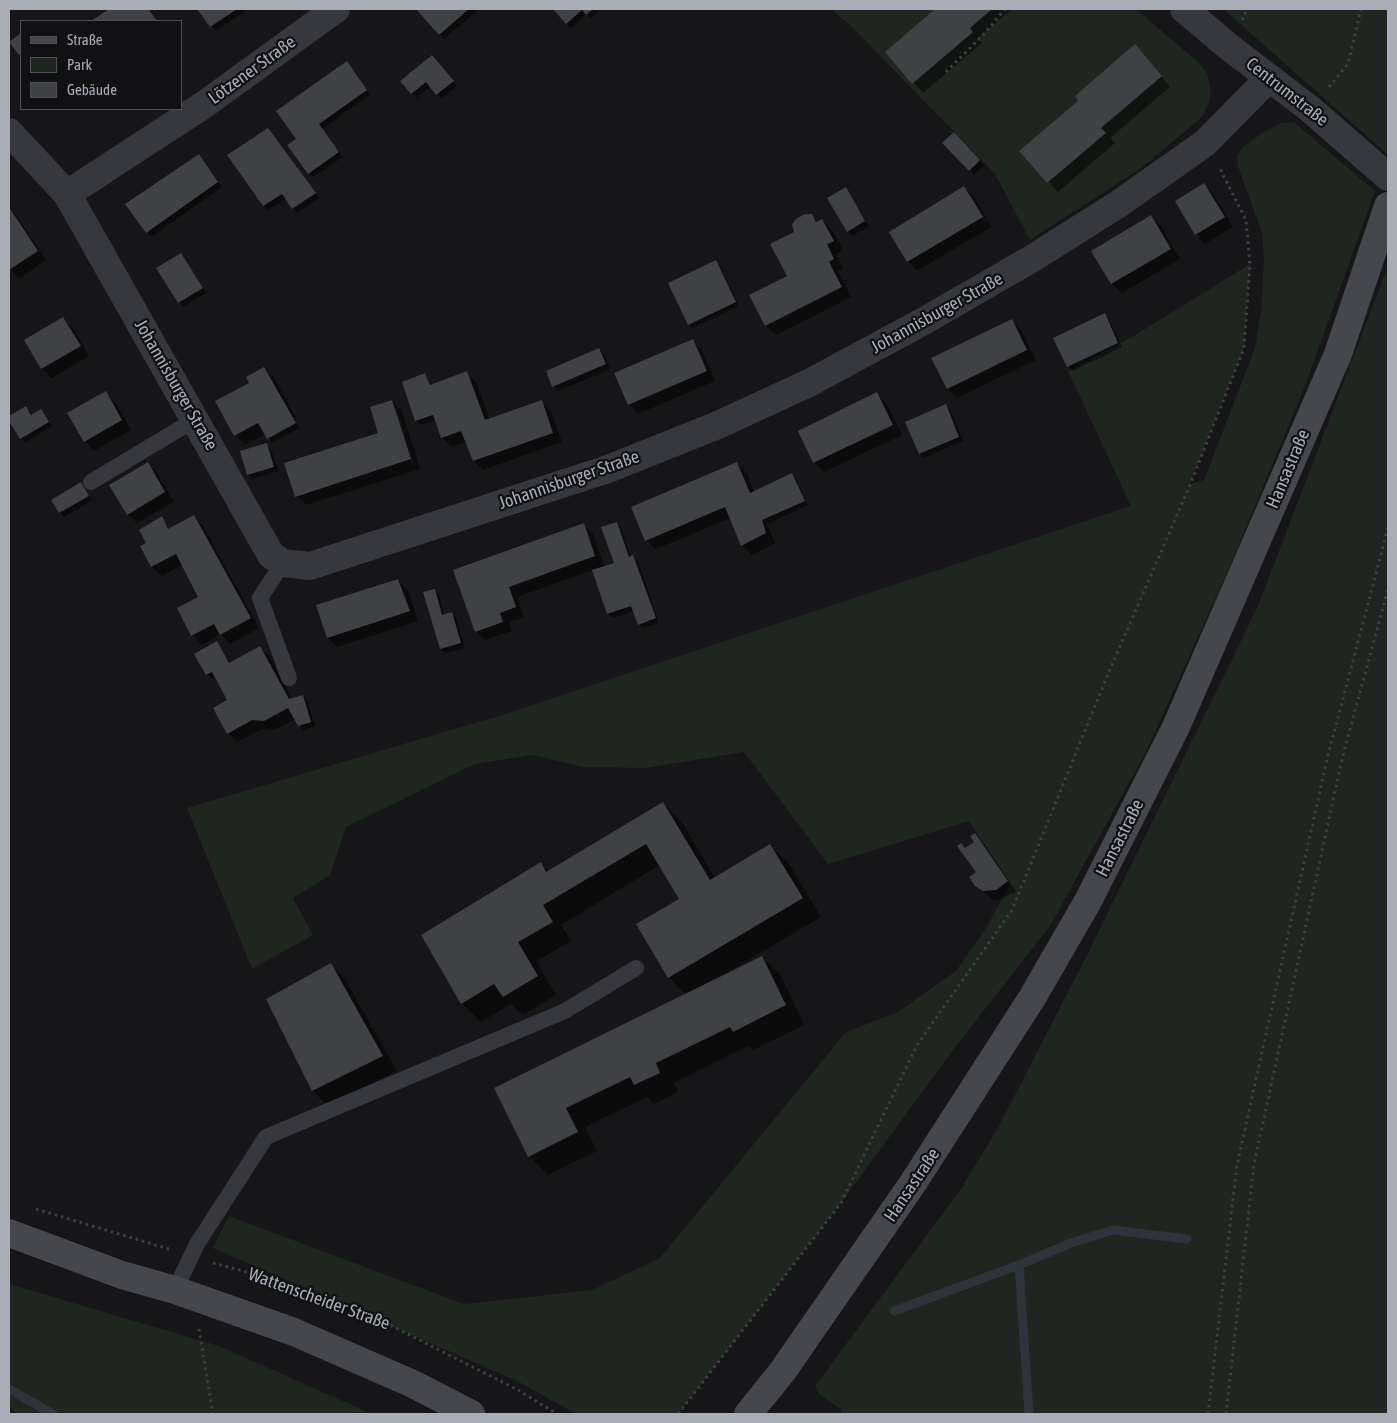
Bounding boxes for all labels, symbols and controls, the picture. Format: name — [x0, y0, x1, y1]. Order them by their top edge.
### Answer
legend — [20, 20, 182, 110]
text: Straße — [67, 31, 103, 48]
street label: Lötzener Straße — [204, 31, 300, 109]
street label: Centrumstraße — [1241, 53, 1333, 131]
text: Park — [67, 56, 92, 73]
text: Gebäude — [67, 81, 117, 98]
street label: Johannisburger Straße — [867, 268, 1007, 358]
street label: Johannisburger Straße — [130, 316, 222, 454]
street label: Hansastraße — [1262, 426, 1314, 512]
street label: Johannisburger Straße — [496, 446, 642, 514]
street label: Hansastraße — [1091, 796, 1149, 880]
street label: Hansastraße — [880, 1144, 944, 1226]
street label: Wattenscheider Straße — [245, 1263, 393, 1335]

